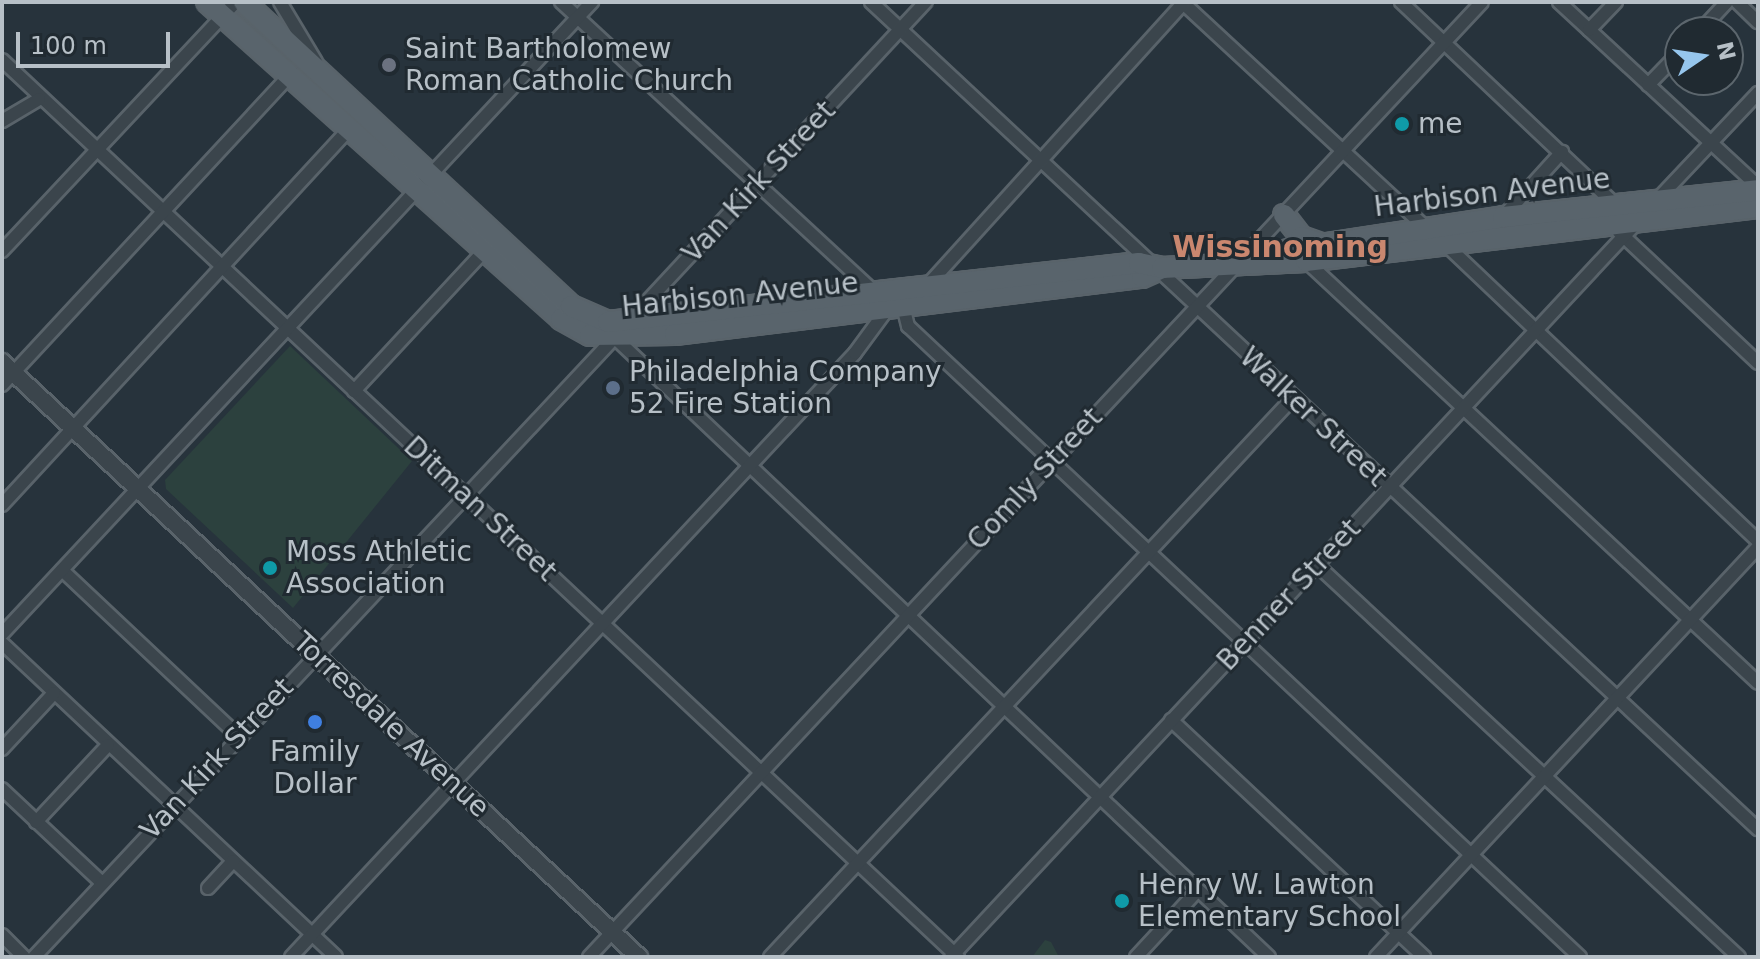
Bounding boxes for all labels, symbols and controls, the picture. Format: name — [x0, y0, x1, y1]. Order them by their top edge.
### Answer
scale bar — [20, 16, 174, 66]
north arrow — [1664, 16, 1744, 96]
text: 100 m — [30, 32, 107, 60]
place label: Saint Bartholomew Roman Catholic Church — [405, 32, 733, 98]
text: N — [1712, 39, 1740, 63]
marker: Saint Bartholomew Roman Catholic Church — [380, 56, 398, 74]
street label: Van Kirk Street — [676, 94, 842, 270]
place label: me — [1418, 107, 1463, 141]
marker: me — [1393, 115, 1411, 133]
street label: Harbison Avenue — [1372, 162, 1612, 224]
district label: Wissinoming — [1172, 229, 1388, 265]
street label: Harbison Avenue — [620, 266, 860, 324]
street label: Walker Street — [1233, 340, 1393, 494]
place label: Philadelphia Company 52 Fire Station — [629, 355, 942, 421]
marker: Philadelphia Company 52 Fire Station — [604, 379, 622, 397]
street label: Comly Street — [961, 401, 1109, 557]
street label: Ditman Street — [397, 430, 563, 588]
street label: Benner Street — [1210, 512, 1368, 678]
place label: Moss Athletic Association — [286, 535, 472, 601]
marker: Moss Athletic Association — [261, 559, 279, 577]
street label: Torresdale Avenue — [286, 625, 496, 825]
street label: Van Kirk Street — [134, 671, 300, 847]
marker: Family Dollar — [306, 713, 324, 731]
place label: Family Dollar — [270, 735, 360, 801]
place label: Henry W. Lawton Elementary School — [1138, 868, 1401, 934]
marker: Henry W. Lawton Elementary School — [1113, 892, 1131, 910]

